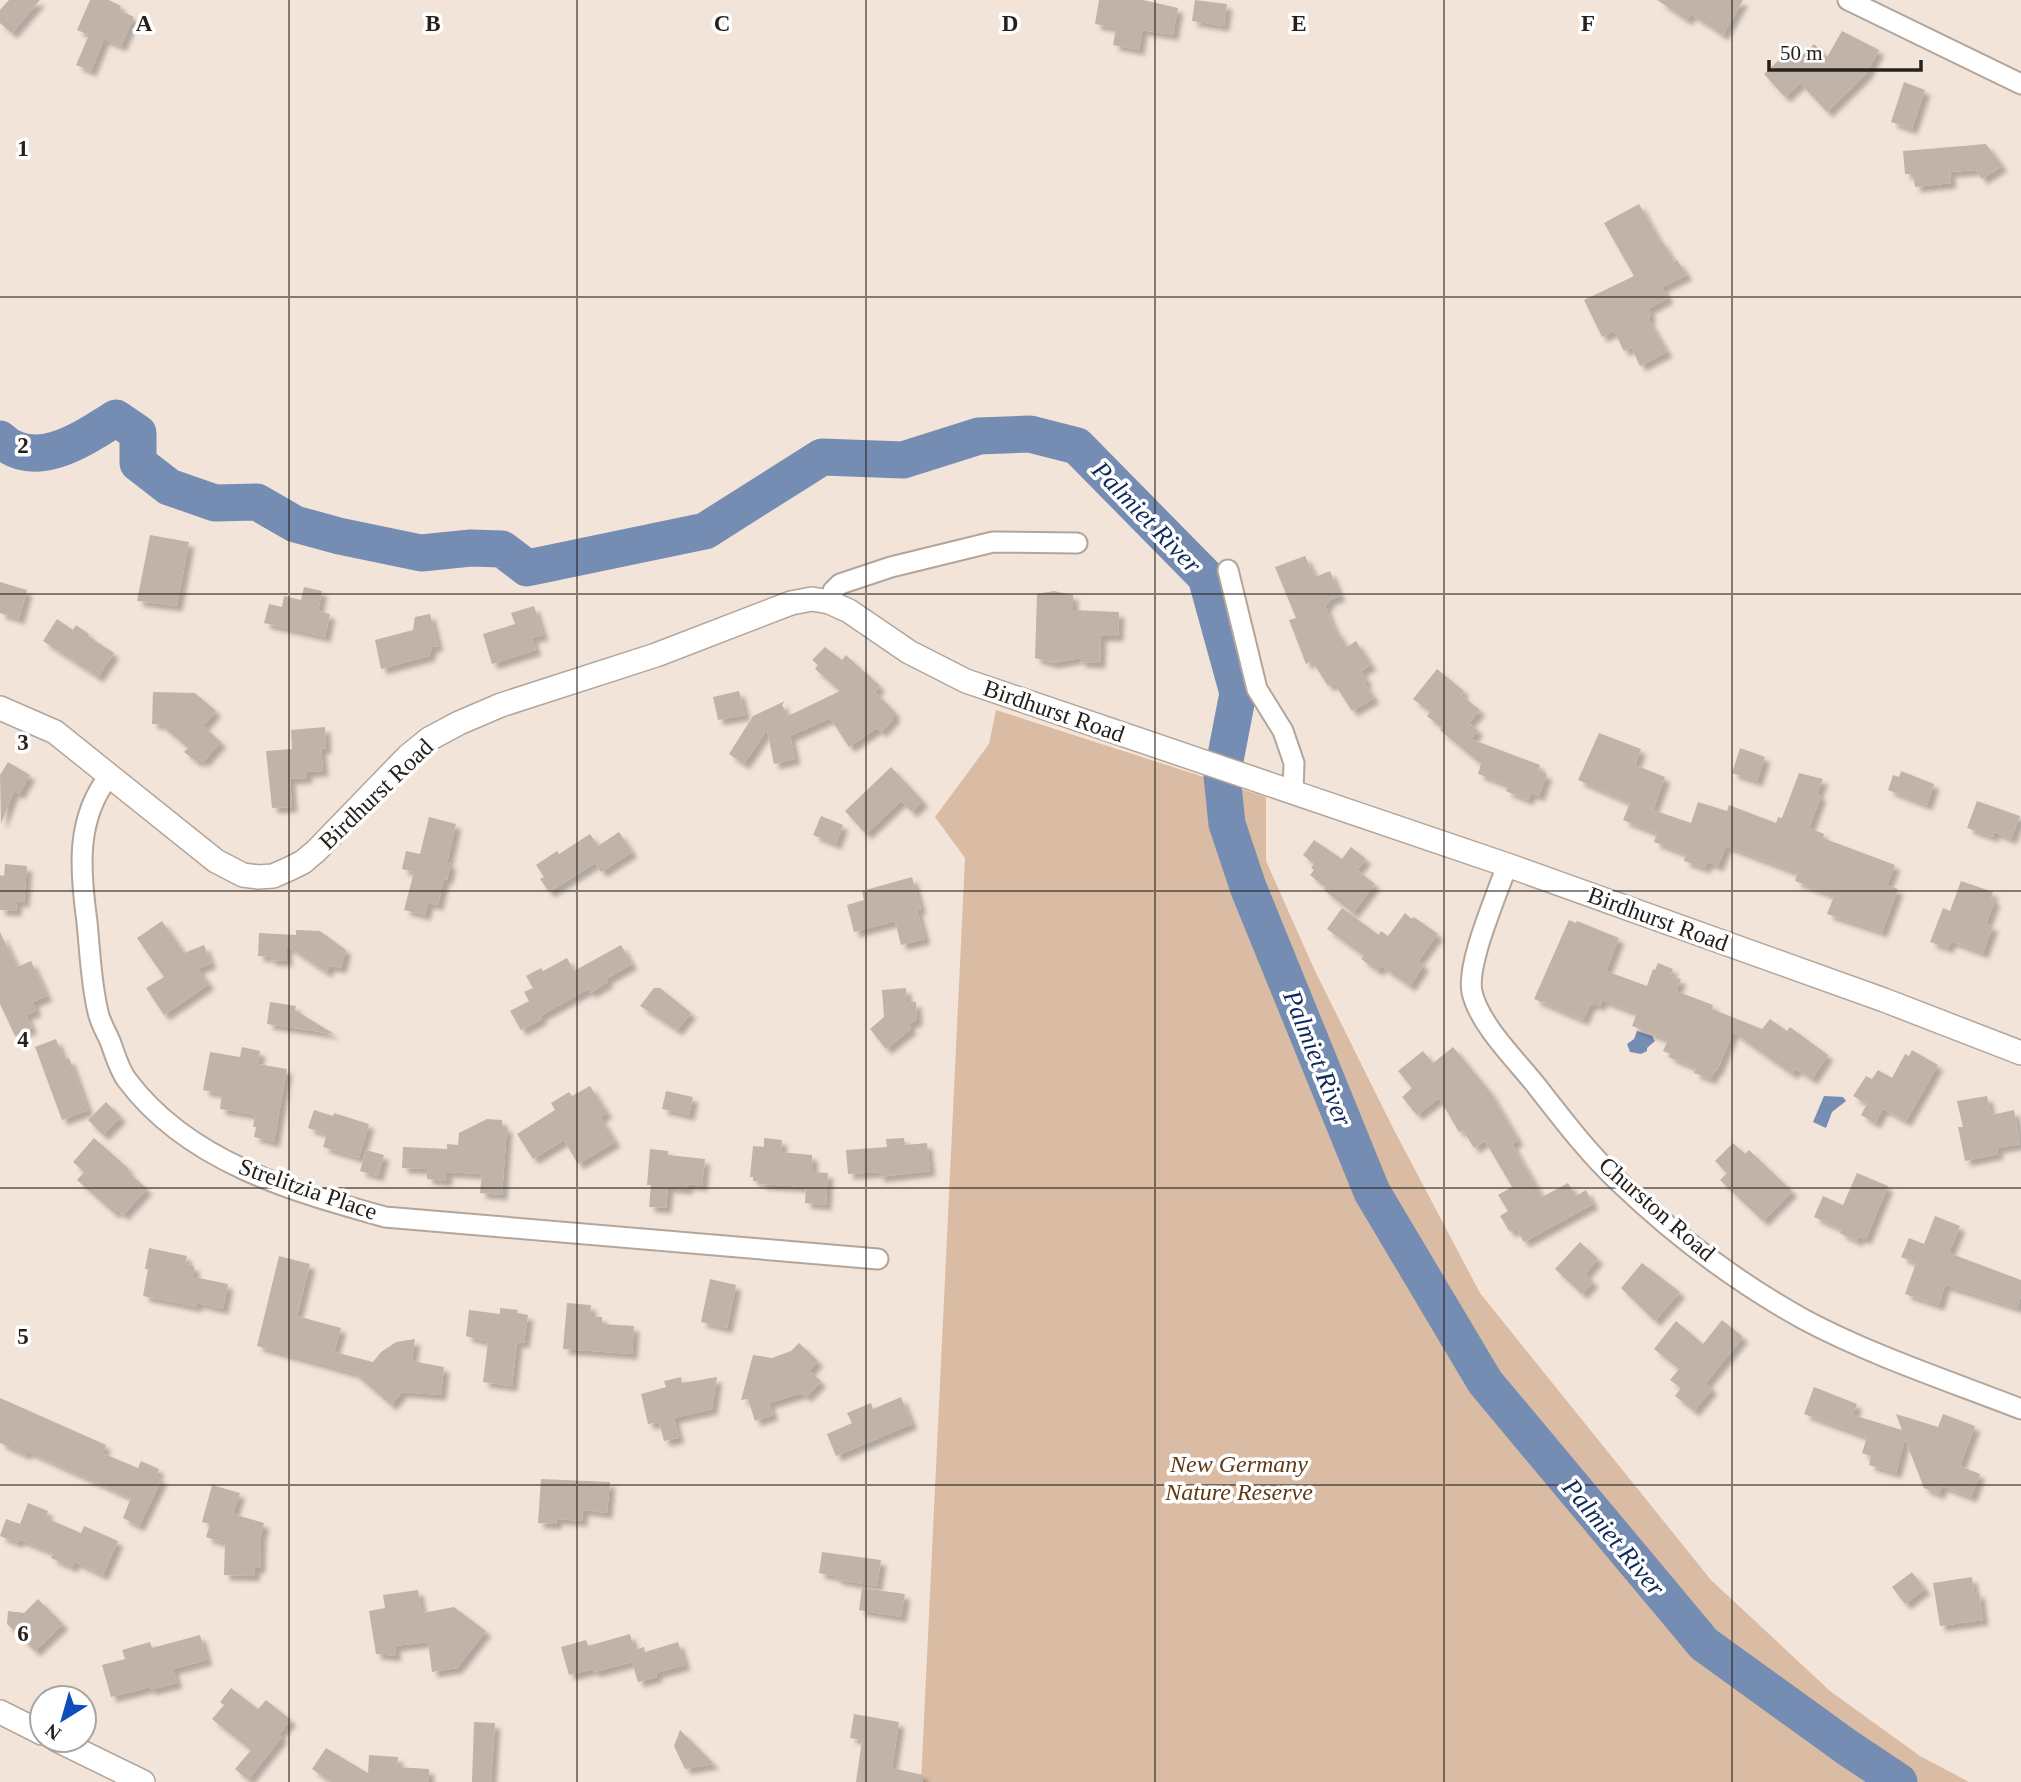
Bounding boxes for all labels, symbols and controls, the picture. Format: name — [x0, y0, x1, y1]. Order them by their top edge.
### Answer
text: A — [136, 11, 153, 36]
text: B — [425, 11, 441, 36]
text: C — [714, 11, 730, 36]
text: D — [1002, 11, 1018, 36]
text: E — [1291, 11, 1307, 36]
text: F — [1581, 11, 1595, 36]
scale bar — [1769, 28, 1921, 72]
text: 50 m — [1780, 41, 1823, 65]
text: 1 — [17, 136, 29, 161]
text: 2 — [17, 433, 29, 458]
water label: Palmiet River — [1086, 455, 1208, 580]
street label: Birdhurst Road — [980, 675, 1128, 747]
text: 3 — [17, 730, 29, 755]
street label: Birdhurst Road — [314, 733, 438, 855]
street label: Birdhurst Road — [1584, 882, 1732, 956]
water label: Palmiet River — [1277, 985, 1358, 1131]
text: 4 — [17, 1027, 29, 1052]
street label: Churston Road — [1594, 1152, 1720, 1266]
street label: Strelitzia Place — [235, 1153, 381, 1225]
text: 5 — [17, 1324, 29, 1349]
park label: New Germany Nature Reserve — [1164, 1451, 1313, 1505]
water label: Palmiet River — [1556, 1472, 1671, 1602]
text: 6 — [17, 1621, 29, 1646]
north arrow — [28, 1684, 98, 1754]
text: N — [41, 1719, 65, 1745]

